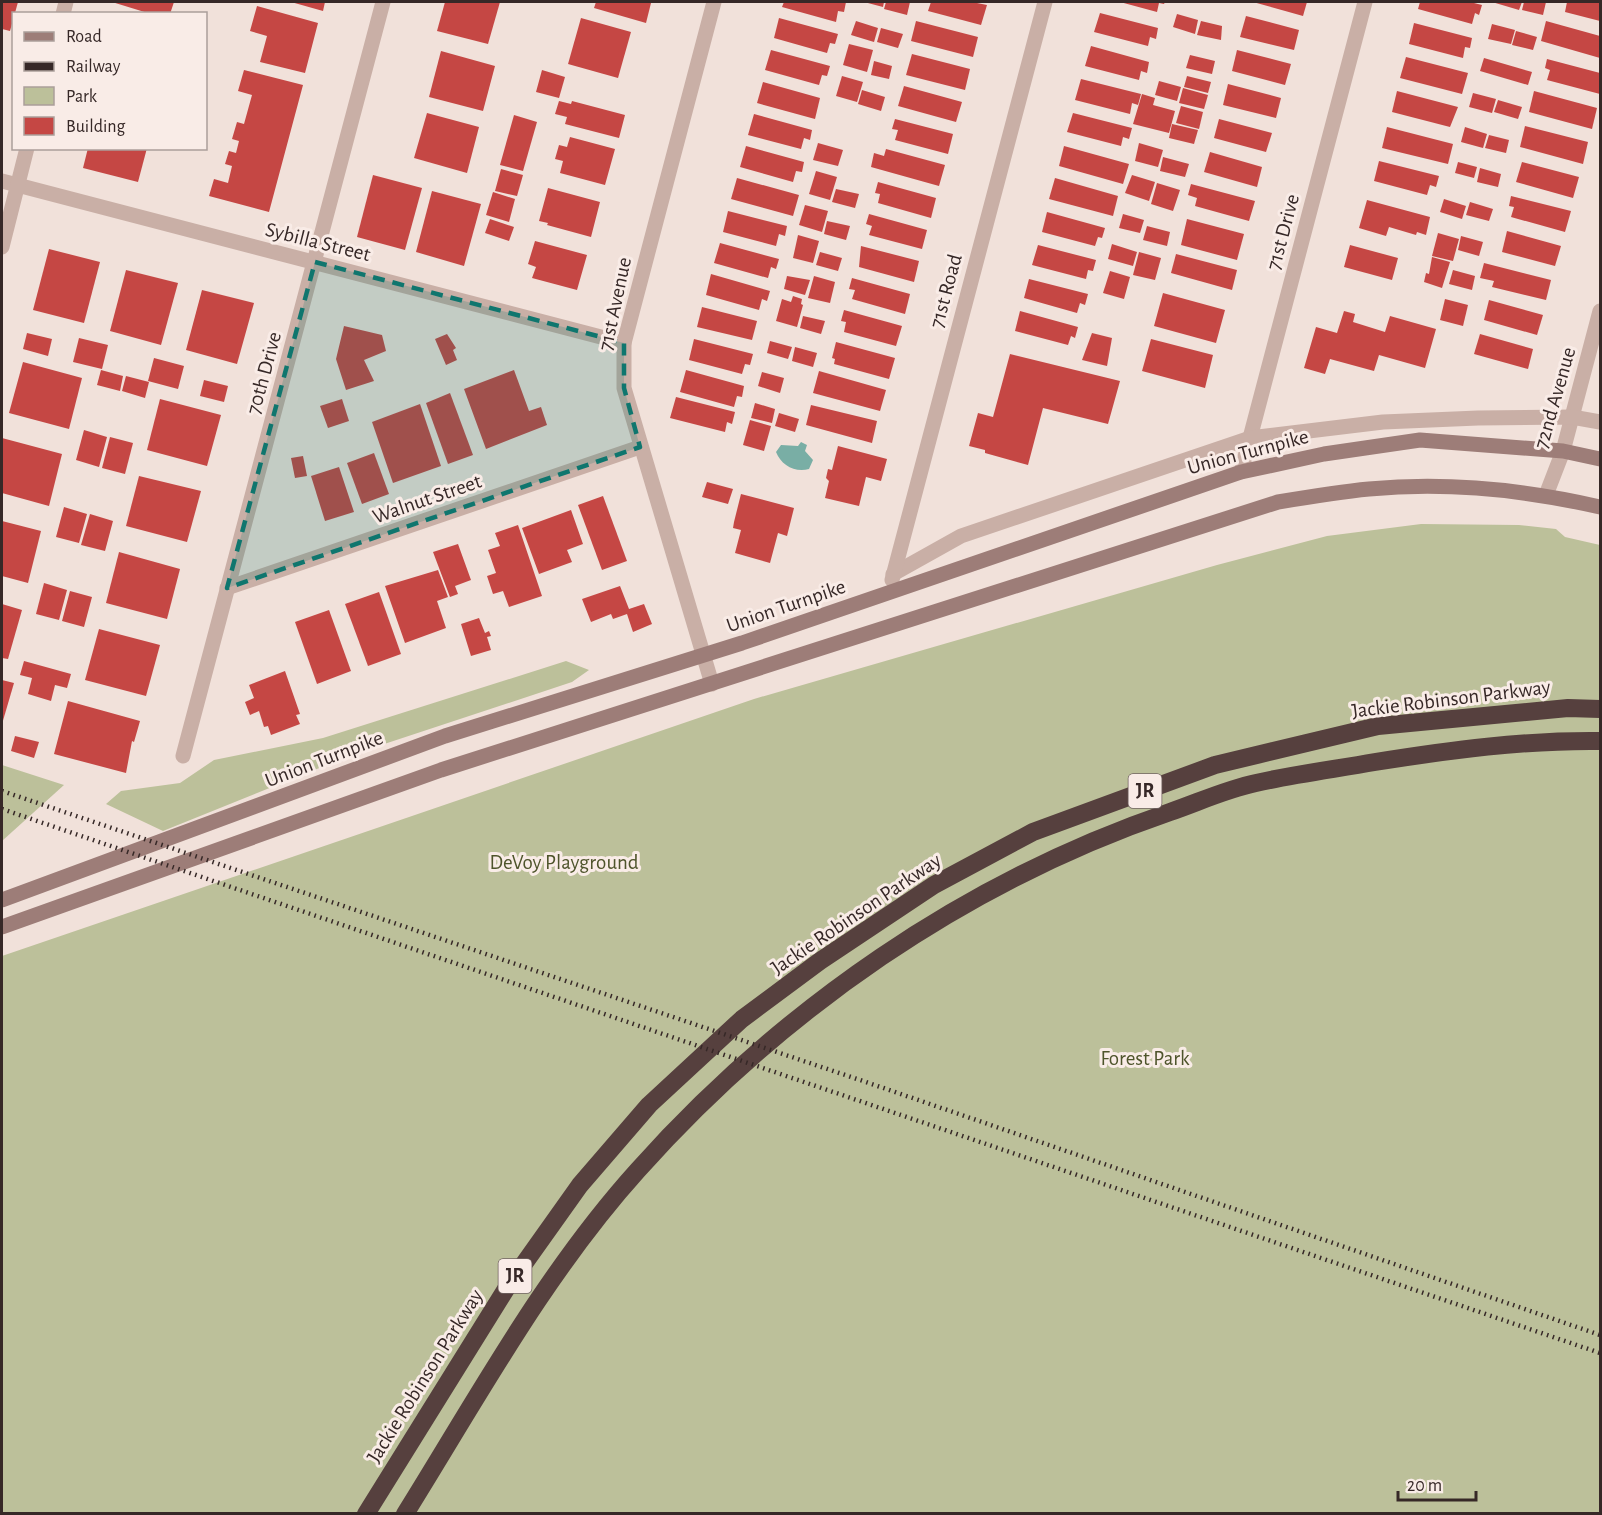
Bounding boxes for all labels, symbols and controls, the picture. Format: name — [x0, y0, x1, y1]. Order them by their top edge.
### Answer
legend — [12, 12, 207, 150]
text: Road — [66, 28, 102, 46]
text: Railway — [66, 58, 121, 76]
text: Park — [66, 88, 98, 106]
text: Building — [66, 118, 126, 136]
street label: 71st Drive — [1263, 192, 1303, 272]
street label: Sybilla Street — [263, 219, 373, 265]
street label: 71st Road — [926, 252, 966, 330]
street label: 71st Avenue — [595, 255, 635, 353]
street label: 70th Drive — [243, 329, 285, 417]
street label: 72nd Avenue — [1530, 345, 1580, 451]
street label: Union Turnpike — [1185, 426, 1311, 478]
street label: Walnut Street — [370, 470, 484, 527]
street label: Union Turnpike — [724, 576, 848, 636]
street label: Jackie Robinson Parkway — [1350, 676, 1552, 722]
street label: Union Turnpike — [262, 727, 386, 791]
road number: JR — [1128, 774, 1162, 808]
street label: Jackie Robinson Parkway — [767, 849, 945, 979]
park label: DeVoy Playground — [489, 852, 639, 873]
park label: Forest Park — [1100, 1048, 1190, 1069]
road number: JR — [498, 1259, 532, 1293]
street label: Jackie Robinson Parkway — [363, 1286, 487, 1466]
scale bar — [1398, 1464, 1476, 1502]
text: 20 m — [1407, 1477, 1442, 1495]

